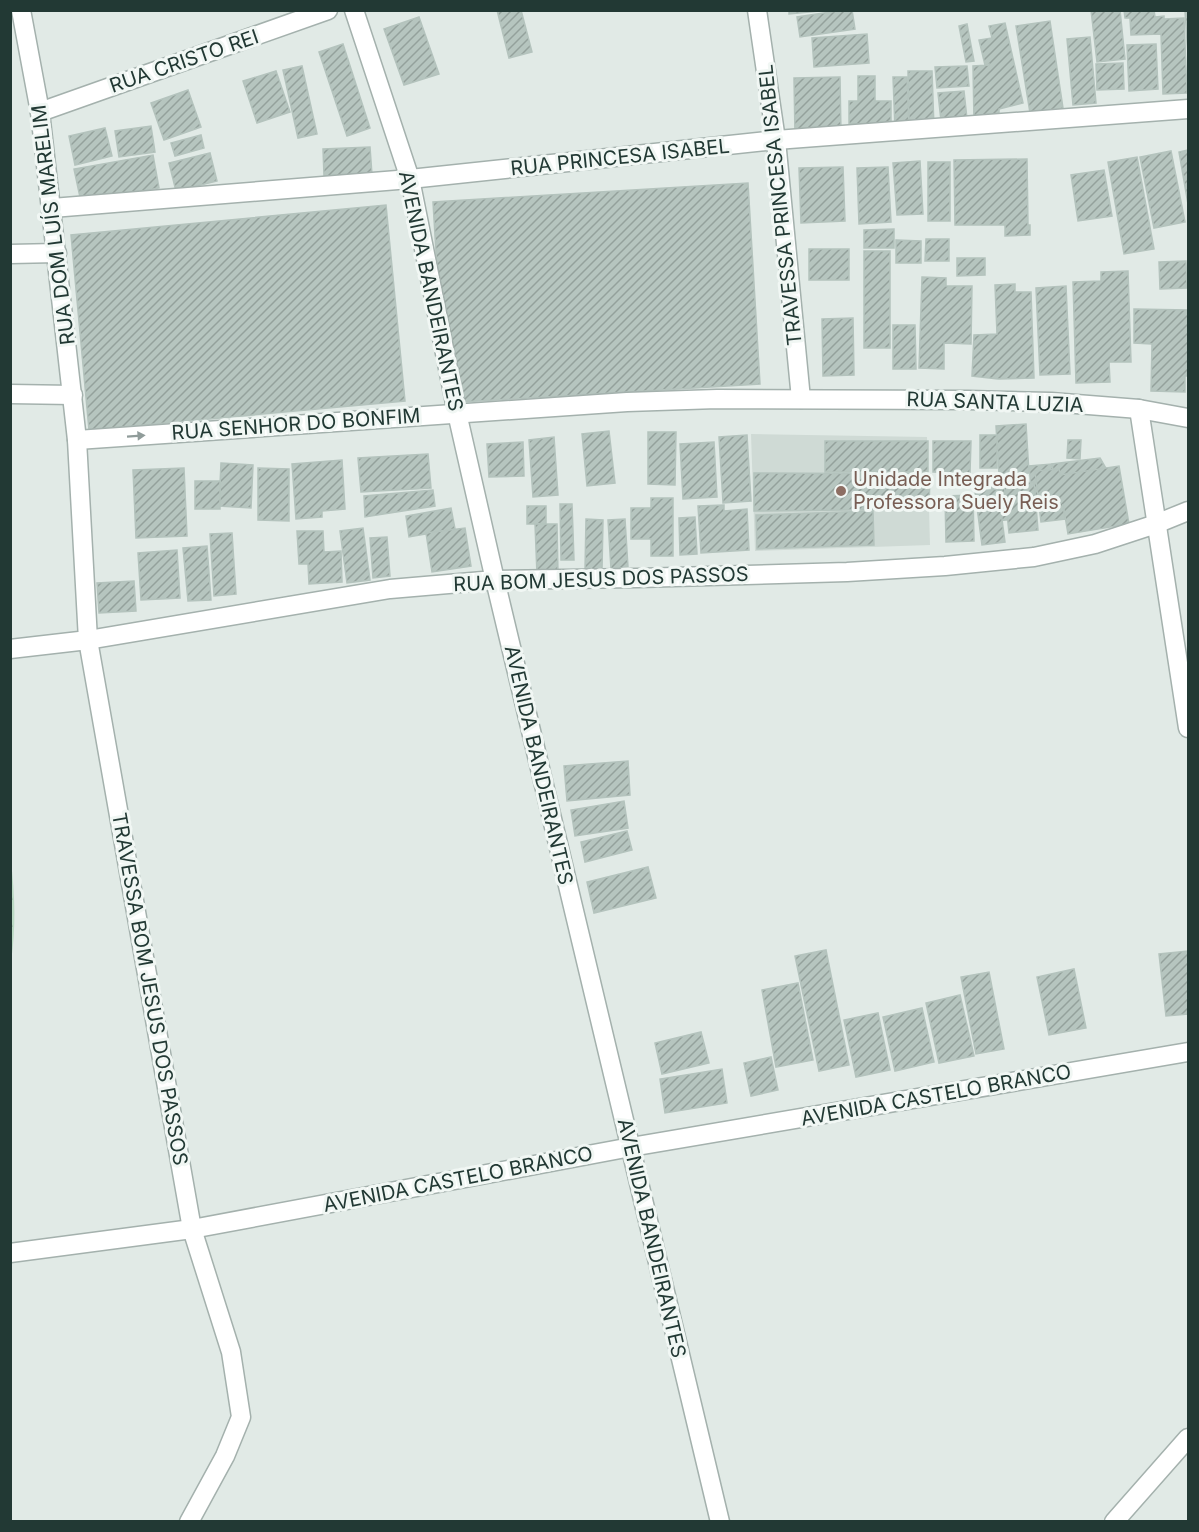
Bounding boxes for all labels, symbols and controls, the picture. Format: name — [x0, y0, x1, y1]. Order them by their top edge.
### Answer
street label: RUA CRISTO REI — [106, 24, 262, 98]
street label: TRAVESSA PRINCESA ISABEL — [753, 63, 807, 347]
street label: RUA DOM LUÍS MARELIM — [25, 104, 80, 347]
street label: RUA PRINCESA ISABEL — [509, 134, 731, 180]
street label: AVENIDA BANDEIRANTES — [394, 169, 468, 413]
street label: RUA SANTA LUZIA — [906, 387, 1084, 417]
street label: RUA SENHOR DO BONFIM — [171, 403, 421, 445]
one-way arrow — [126, 431, 145, 441]
place label: Unidade Integrada Professora Suely Reis — [853, 467, 1059, 514]
marker: Unidade Integrada Professora Suely Reis — [834, 484, 848, 498]
street label: RUA BOM JESUS DOS PASSOS — [453, 562, 749, 596]
street label: AVENIDA BANDEIRANTES — [500, 643, 578, 887]
street label: TRAVESSA BOM JESUS DOS PASSOS — [107, 811, 193, 1167]
street label: AVENIDA CASTELO BRANCO — [799, 1059, 1073, 1131]
street label: AVENIDA BANDEIRANTES — [613, 1116, 691, 1360]
street label: AVENIDA CASTELO BRANCO — [321, 1141, 595, 1217]

